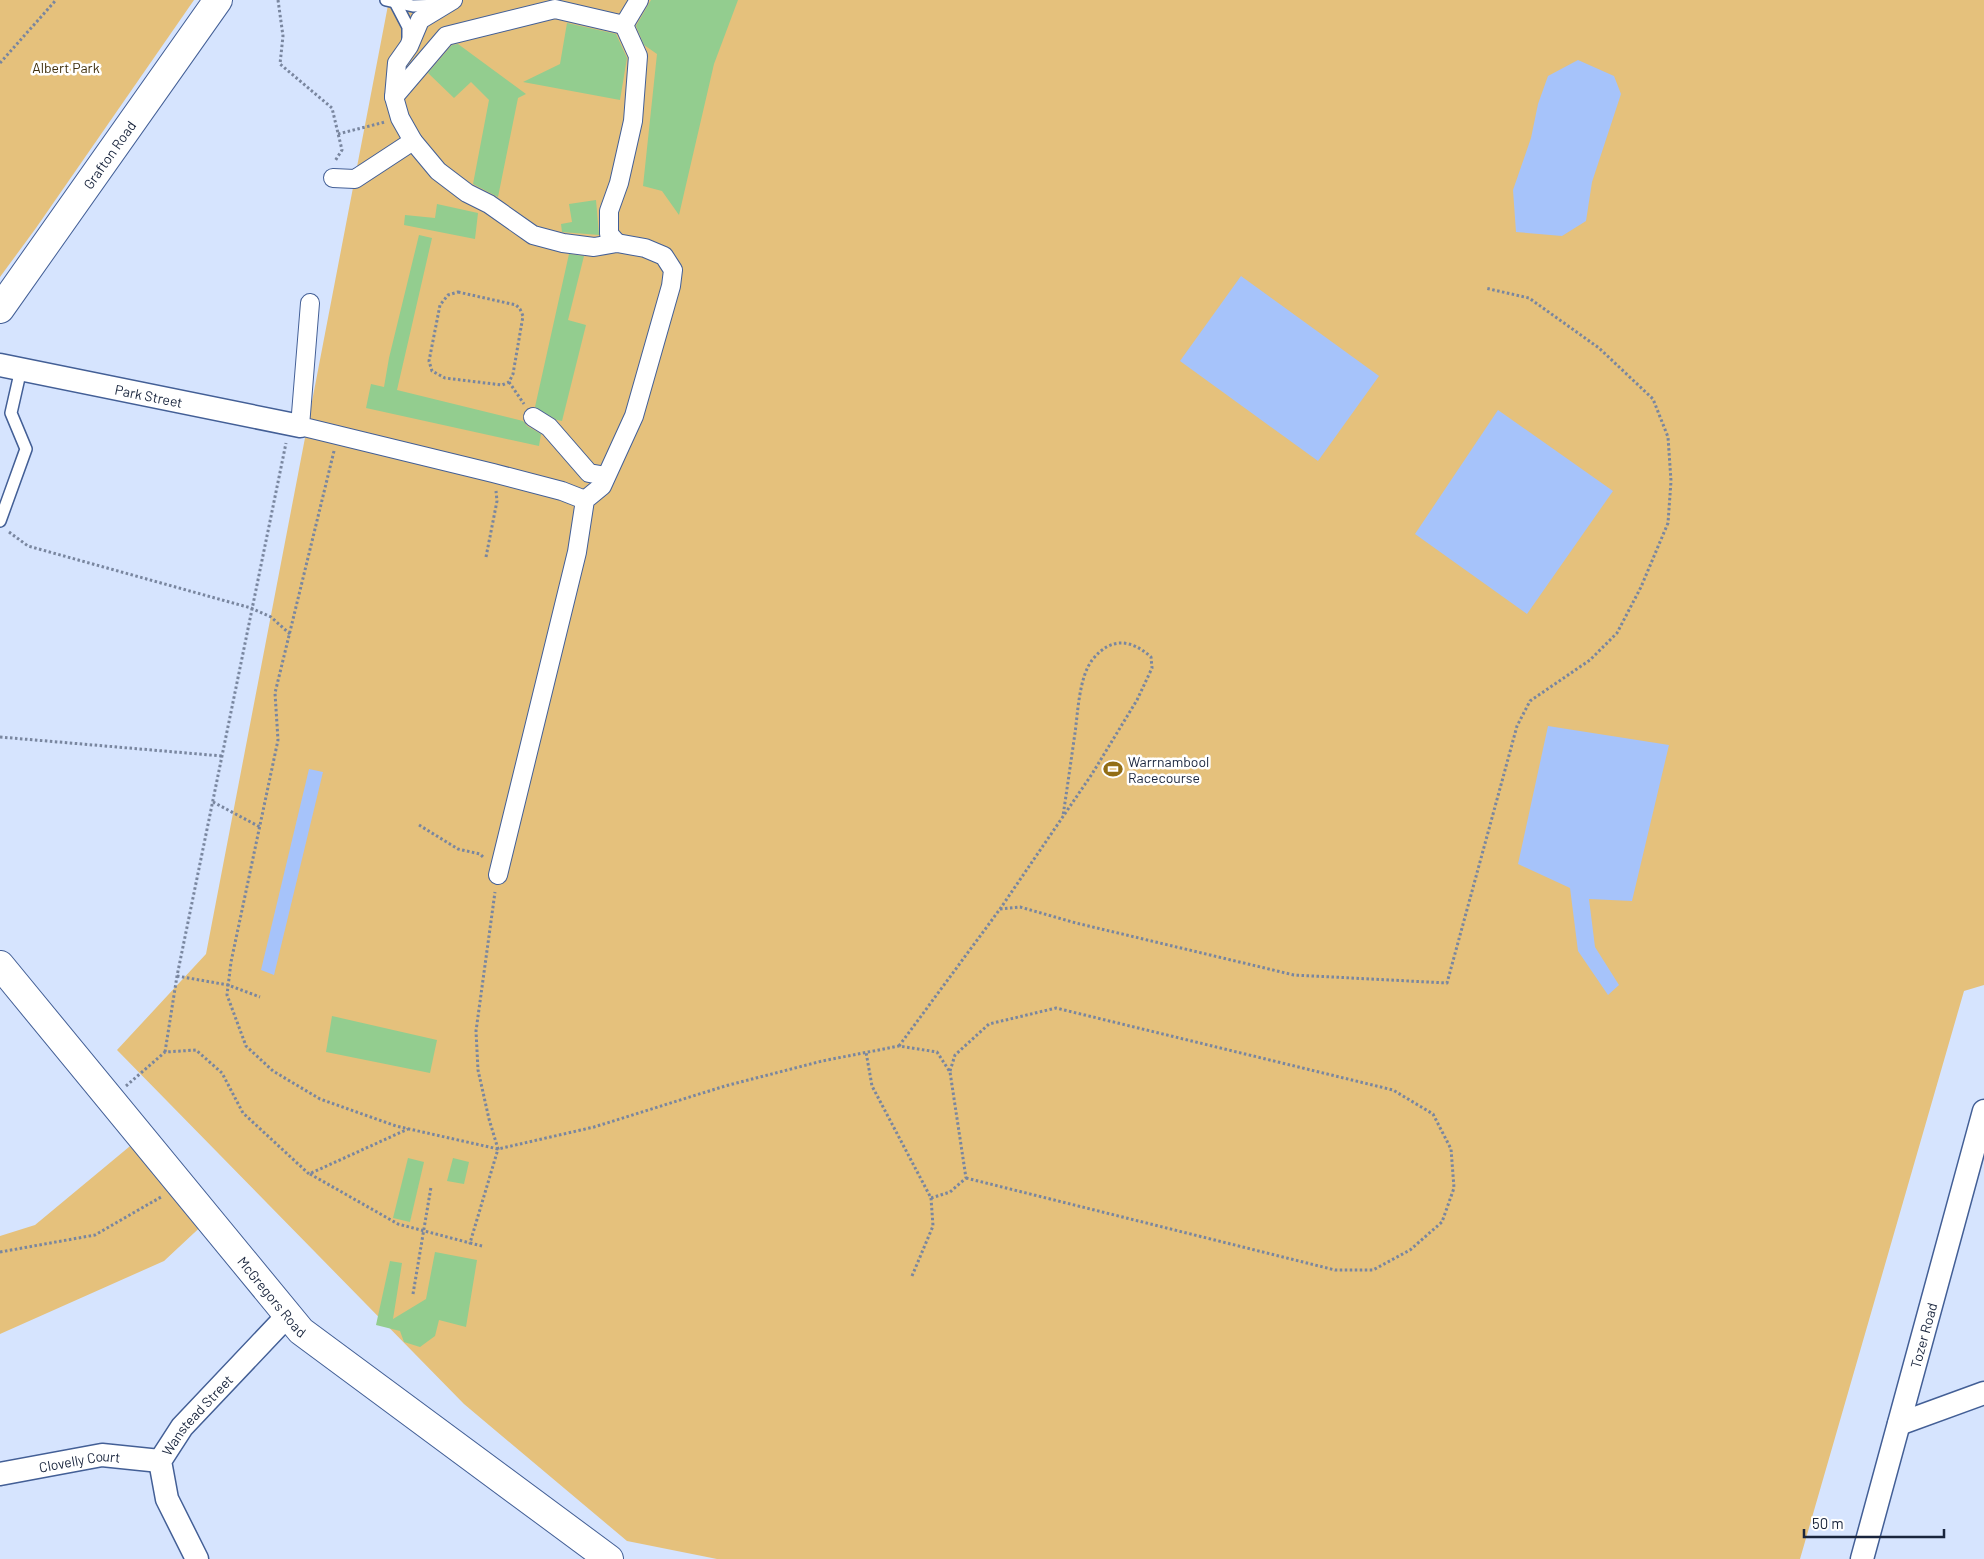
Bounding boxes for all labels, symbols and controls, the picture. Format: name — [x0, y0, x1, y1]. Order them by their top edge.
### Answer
park label: Albert Park — [32, 59, 100, 76]
street label: Grafton Road — [79, 117, 139, 192]
street label: Park Street — [114, 380, 184, 410]
place label: Warrnambool Racecourse — [1128, 753, 1209, 786]
sports icon: Warrnambool Racecourse — [1102, 758, 1124, 780]
street label: McGregors Road — [234, 1253, 310, 1341]
street label: Tozer Road — [1906, 1300, 1940, 1370]
street label: Wanstead Street — [158, 1371, 236, 1458]
street label: Clovelly Court — [37, 1447, 121, 1475]
scale bar — [1804, 1506, 1944, 1538]
text: 50 m — [1812, 1514, 1844, 1532]

